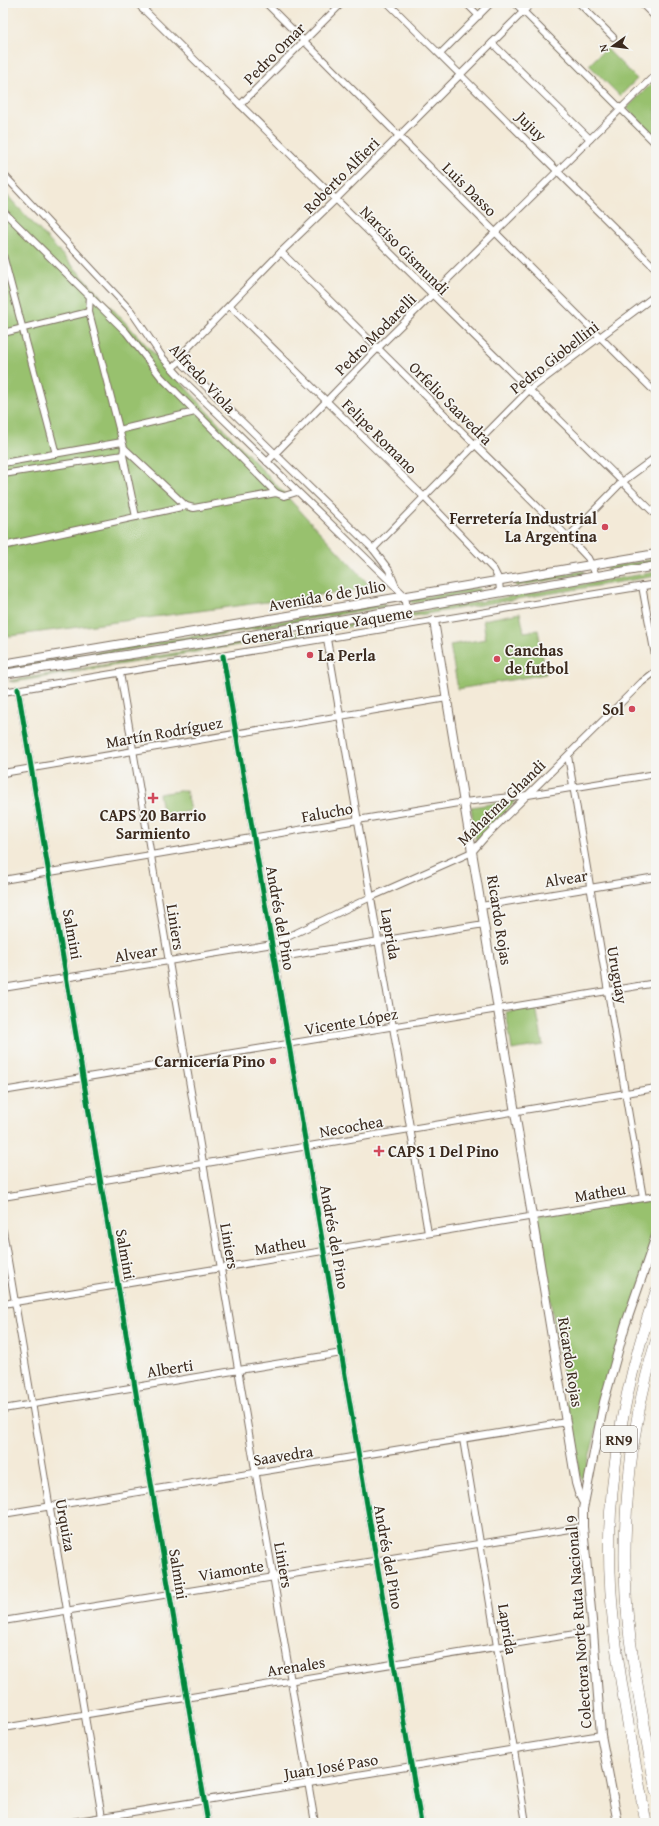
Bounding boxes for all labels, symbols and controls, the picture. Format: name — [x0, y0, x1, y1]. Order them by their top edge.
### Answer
street label: Pedro Omar — [237, 16, 311, 90]
north arrow — [593, 26, 633, 66]
text: N — [594, 42, 612, 54]
street label: Jujuy — [510, 104, 553, 147]
street label: Roberto Alfieri — [297, 131, 385, 219]
street label: Luis Dasso — [437, 156, 503, 222]
street label: Narciso Gismundi — [355, 200, 456, 301]
street label: Pedro Modarelli — [329, 287, 422, 380]
street label: Pedro Giobellini — [504, 314, 604, 400]
street label: Alfredo Viola — [164, 337, 242, 419]
street label: Orfelio Saavedra — [404, 356, 499, 451]
street label: Felipe Romano — [337, 393, 423, 479]
place label: Ferretería Industrial La Argentina — [450, 506, 598, 548]
marker: Ferretería Industrial La Argentina — [600, 522, 610, 532]
street label: Avenida 6 de Julio — [266, 573, 388, 617]
street label: General Enrique Yaqueme — [240, 600, 414, 650]
place label: Canchas de futbol — [505, 638, 569, 680]
place label: La Perla — [318, 643, 377, 667]
marker: La Perla — [305, 650, 315, 660]
marker: Canchas de futbol — [492, 654, 502, 664]
place label: Sol — [602, 697, 624, 721]
marker: Sol — [627, 704, 637, 714]
street label: Martín Rodríguez — [104, 710, 224, 754]
street label: Mahatma Ghandi — [451, 753, 551, 851]
marker: CAPS 20 Barrio Sarmiento — [147, 792, 159, 804]
street label: Falucho — [299, 796, 355, 828]
place label: CAPS 20 Barrio Sarmiento — [100, 803, 207, 845]
street label: Alvear — [543, 863, 590, 893]
street label: Andrés del Pino — [260, 864, 302, 972]
street label: Ricardo Rojas — [481, 873, 519, 967]
street label: Liniers — [161, 902, 191, 952]
street label: Salmini — [57, 907, 89, 962]
street label: Laprida — [375, 907, 407, 962]
street label: Alvear — [113, 938, 160, 968]
street label: Uruguay — [601, 944, 635, 1006]
street label: Vicente López — [302, 1001, 400, 1041]
place label: Carnicería Pino — [154, 1049, 265, 1073]
marker: Carnicería Pino — [268, 1056, 278, 1066]
street label: Necochea — [317, 1109, 385, 1143]
place label: CAPS 1 Del Pino — [388, 1139, 499, 1163]
marker: CAPS 1 Del Pino — [373, 1145, 385, 1157]
street label: Matheu — [573, 1176, 628, 1208]
street label: Andrés del Pino — [314, 1183, 356, 1291]
street label: Liniers — [214, 1221, 246, 1271]
street label: Salmini — [110, 1227, 142, 1282]
street label: Matheu — [253, 1229, 308, 1261]
street label: Ricardo Rojas — [552, 1315, 590, 1409]
street label: Alberti — [145, 1352, 195, 1384]
road number: RN9 — [601, 1426, 637, 1452]
street label: Saavedra — [251, 1438, 315, 1472]
street label: Urquiza — [50, 1497, 82, 1554]
street label: Andrés del Pino — [368, 1503, 410, 1611]
street label: Colectora Norte Ruta Nacional 9 — [559, 1514, 597, 1729]
street label: Liniers — [268, 1540, 300, 1590]
street label: Salmini — [163, 1547, 195, 1602]
street label: Viamonte — [197, 1553, 265, 1587]
street label: Laprida — [492, 1602, 524, 1657]
street label: Arenales — [265, 1650, 327, 1682]
street label: Juan José Paso — [280, 1747, 380, 1786]

